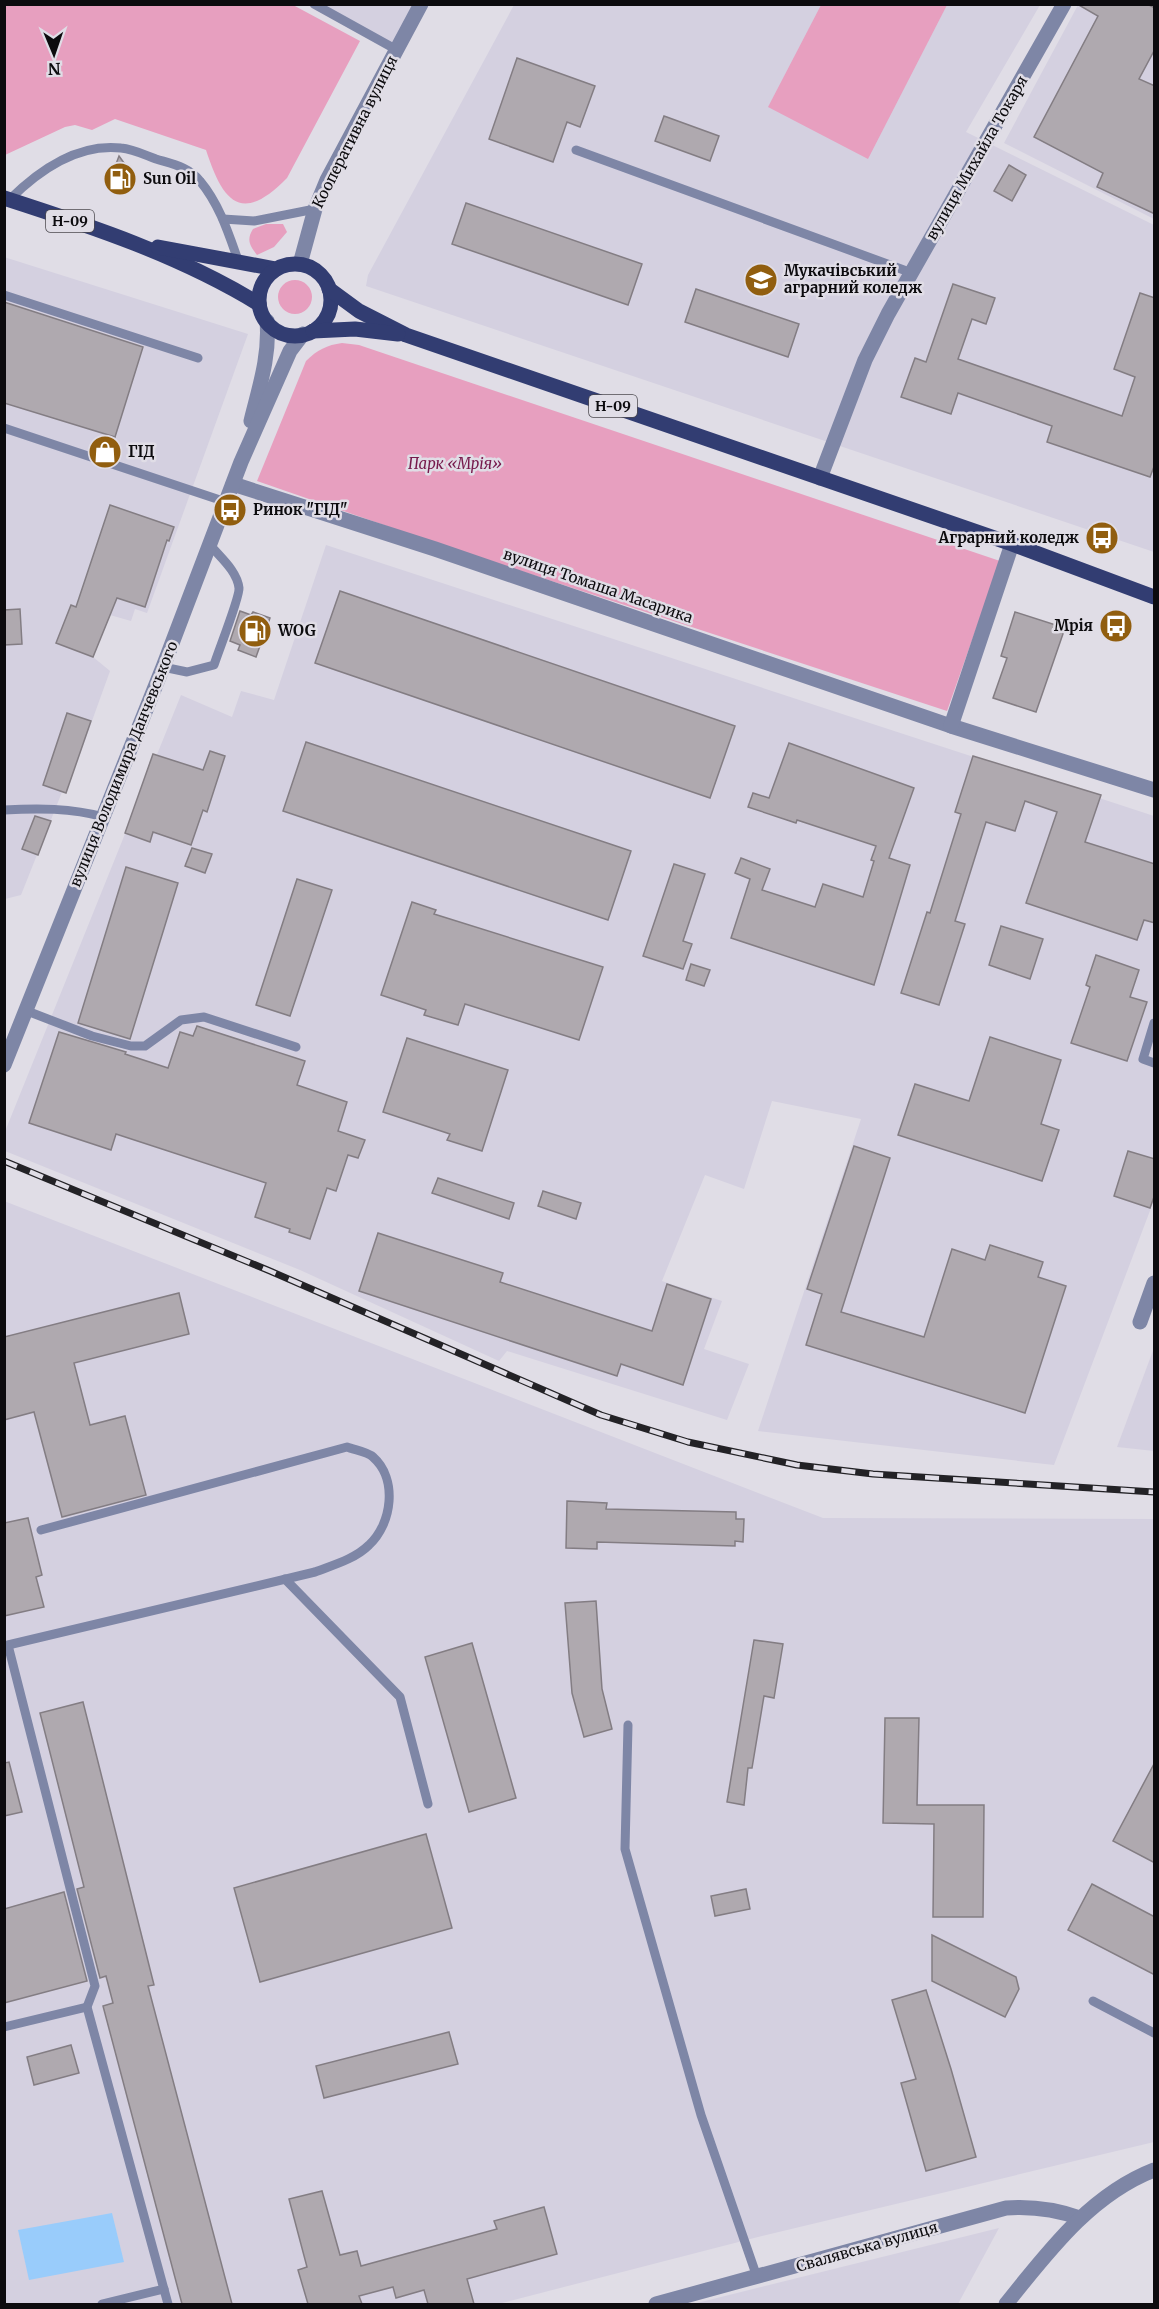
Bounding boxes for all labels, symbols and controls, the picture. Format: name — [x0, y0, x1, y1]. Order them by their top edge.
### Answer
north arrow — [24, 24, 84, 84]
street label: Кооперативна вулиця — [308, 52, 401, 211]
text: N — [47, 59, 61, 79]
street label: вулиця Михайла Токаря — [922, 72, 1031, 243]
fuel station icon: Sun Oil — [102, 161, 138, 197]
place label: Sun Oil — [143, 169, 196, 188]
road number: Н-09 — [46, 210, 94, 232]
place label: Мукачівський аграрний коледж — [784, 261, 923, 297]
school or university icon: Мукачівський аграрний коледж — [743, 262, 779, 298]
road number: Н-09 — [589, 395, 637, 417]
shop icon: ГІД — [87, 434, 123, 470]
place label: ГІД — [128, 442, 155, 461]
park label: Парк «Мрія» — [408, 454, 502, 473]
bus stop icon: Ринок "ГІД" — [212, 492, 248, 528]
place label: Ринок "ГІД" — [253, 500, 348, 519]
bus stop icon: Аграрний коледж — [1084, 520, 1120, 556]
place label: Аграрний коледж — [938, 528, 1080, 547]
street label: вулиця Томаша Масарика — [501, 544, 695, 627]
bus stop icon: Мрія — [1098, 608, 1134, 644]
fuel station icon: WOG — [237, 613, 273, 649]
place label: Мрія — [1054, 616, 1093, 635]
place label: WOG — [277, 621, 316, 640]
street label: вулиця Володимира Данчевського — [65, 638, 182, 889]
street label: Свалявська вулиця — [794, 2217, 940, 2276]

